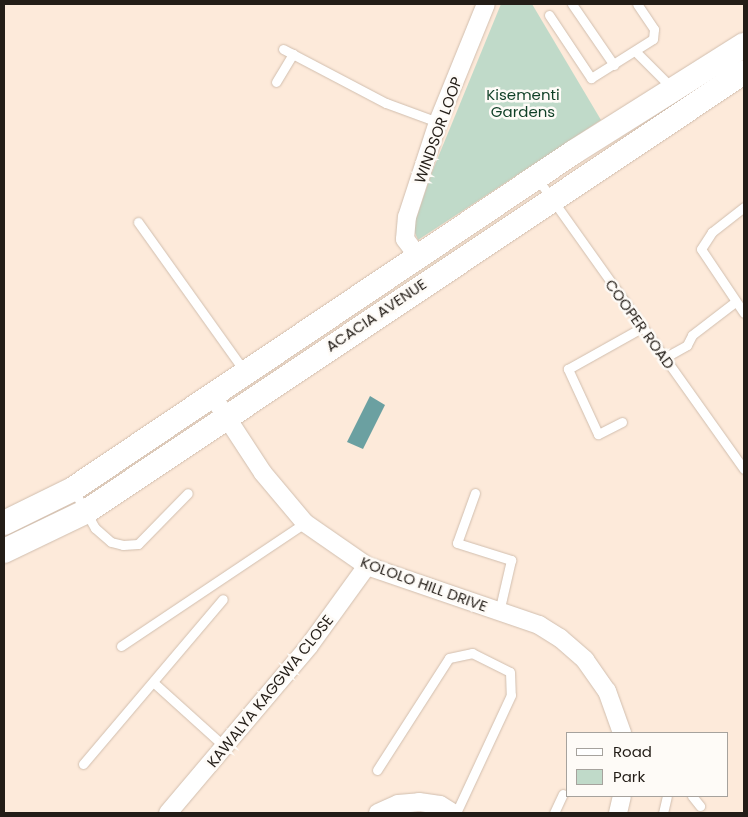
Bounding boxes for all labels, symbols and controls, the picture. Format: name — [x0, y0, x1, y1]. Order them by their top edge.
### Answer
street label: WINDSOR LOOP — [410, 74, 466, 186]
park label: Kisementi Gardens — [486, 85, 560, 120]
street label: ACACIA AVENUE — [322, 275, 430, 355]
street label: COOPER ROAD — [601, 276, 679, 372]
street label: KOLOLO HILL DRIVE — [358, 553, 490, 615]
street label: KAWALYA KAGGWA CLOSE — [203, 611, 337, 771]
legend — [566, 732, 728, 797]
text: Road — [613, 741, 652, 762]
text: Park — [613, 766, 645, 787]

